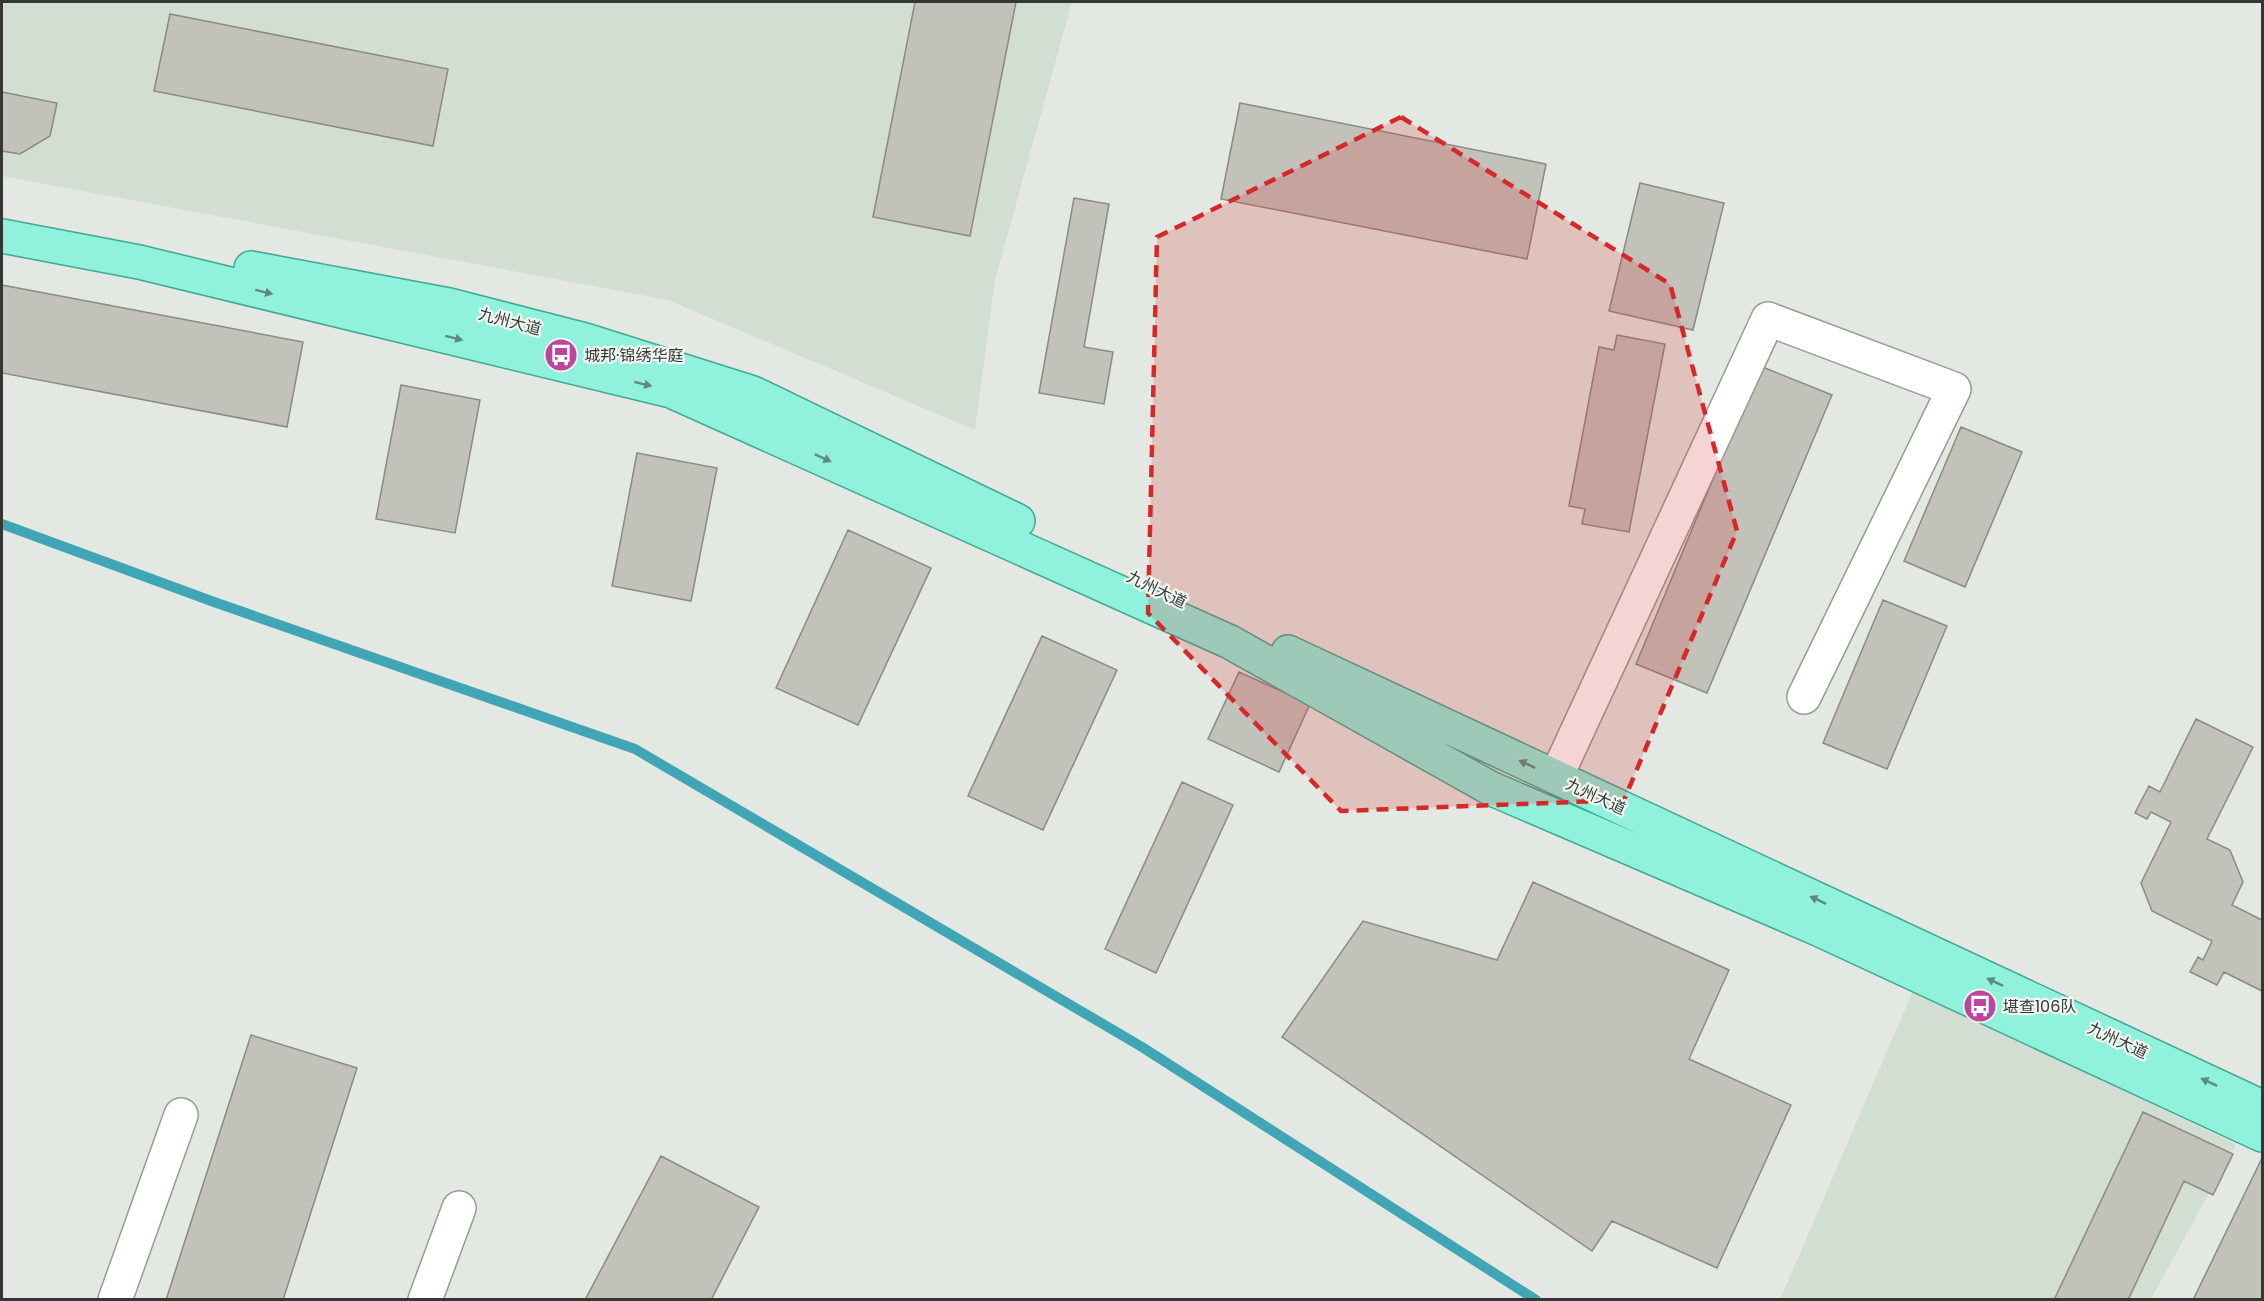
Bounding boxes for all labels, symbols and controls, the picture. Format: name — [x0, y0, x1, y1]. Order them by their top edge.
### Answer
one-way arrow — [255, 288, 273, 298]
street label: 九州大道 — [476, 302, 544, 341]
one-way arrow — [444, 334, 463, 344]
bus stop icon: 城邦·锦绣华庭 — [543, 337, 579, 373]
place label: 城邦·锦绣华庭 — [584, 344, 683, 367]
one-way arrow — [634, 379, 652, 389]
one-way arrow — [815, 453, 833, 463]
street label: 九州大道 — [1123, 565, 1191, 614]
one-way arrow — [1519, 759, 1536, 768]
street label: 九州大道 — [1562, 773, 1630, 820]
one-way arrow — [1810, 895, 1827, 904]
one-way arrow — [1985, 977, 2003, 987]
bus stop icon: 堪查106队 — [1962, 988, 1998, 1024]
place label: 堪查106队 — [2003, 995, 2076, 1018]
street label: 九州大道 — [2084, 1017, 2152, 1064]
one-way arrow — [2201, 1078, 2218, 1087]

